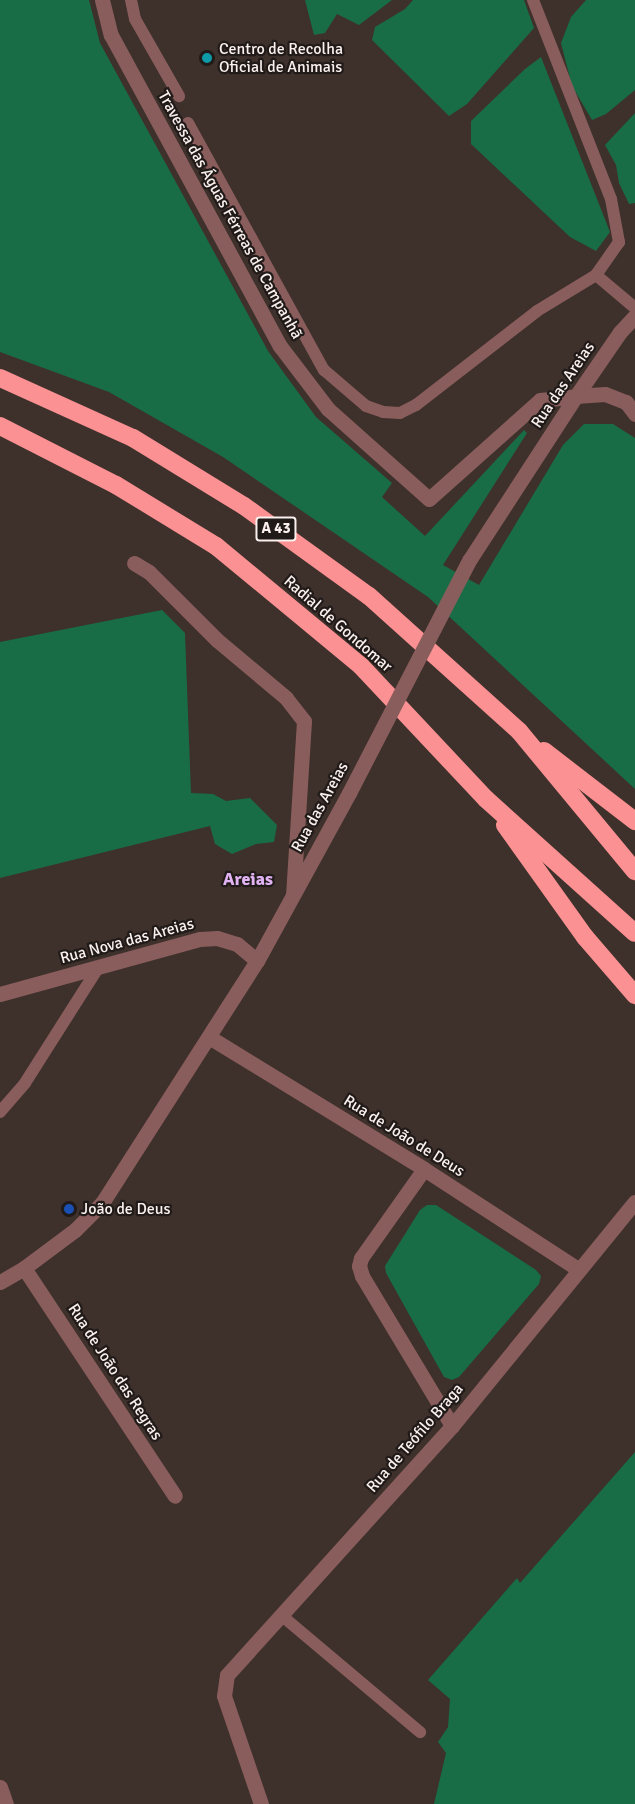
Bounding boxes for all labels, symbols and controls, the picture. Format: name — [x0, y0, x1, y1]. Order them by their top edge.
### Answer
place label: Centro de Recolha Oficial de Animais — [219, 39, 343, 77]
marker: Centro de Recolha Oficial de Animais — [200, 51, 214, 65]
street label: Travessa das Águas Férreas de Campanhã — [154, 88, 306, 342]
street label: Rua das Areias — [527, 338, 599, 432]
road number: A 43 — [255, 517, 297, 541]
street label: Radial de Gondomar — [280, 572, 396, 676]
street label: Rua das Areias — [287, 759, 353, 855]
district label: Areias — [223, 868, 273, 890]
street label: Rua Nova das Areias — [58, 914, 196, 968]
street label: Rua de João de Deus — [340, 1091, 468, 1181]
place label: João de Deus — [81, 1199, 171, 1219]
marker: João de Deus — [62, 1202, 76, 1216]
street label: Rua de João das Regras — [64, 1300, 166, 1444]
street label: Rua de Teófilo Braga — [363, 1380, 467, 1496]

